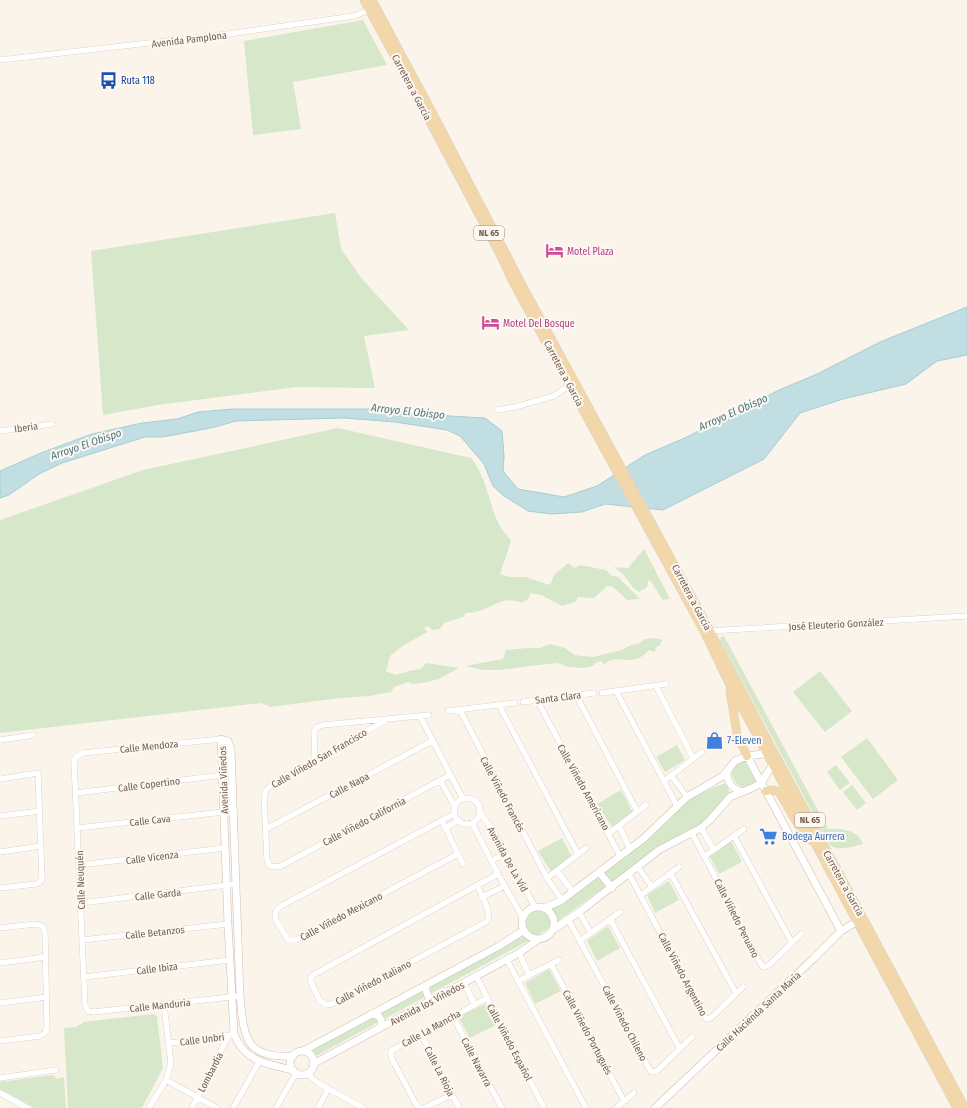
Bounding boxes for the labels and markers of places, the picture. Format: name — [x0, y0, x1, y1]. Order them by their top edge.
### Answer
bus stop icon: Ruta 118 — [98, 70, 118, 90]
place label: Ruta 118 — [121, 75, 155, 87]
hotel icon: Motel Plaza — [544, 241, 564, 261]
place label: Motel Plaza — [567, 246, 614, 258]
hotel icon: Motel Del Bosque — [480, 313, 500, 333]
place label: Motel Del Bosque — [503, 318, 575, 330]
shop icon: 7-Eleven — [704, 730, 724, 750]
place label: 7-Eleven — [727, 735, 761, 747]
supermarket icon: Bodega Aurrera — [759, 826, 779, 846]
place label: Bodega Aurrera — [782, 831, 845, 843]

